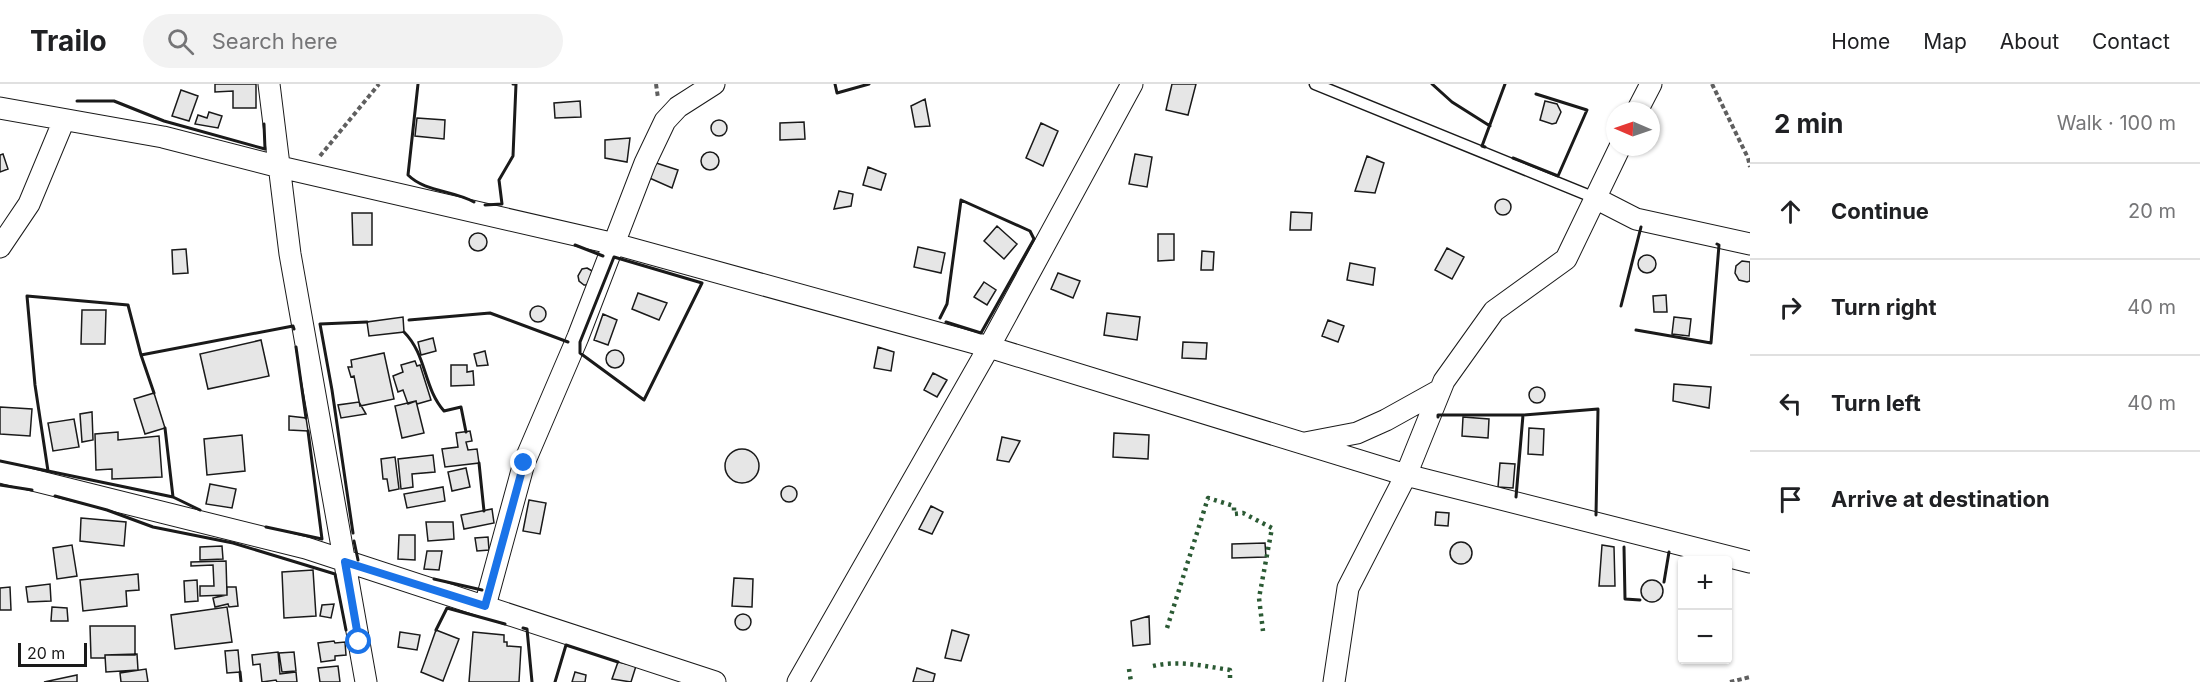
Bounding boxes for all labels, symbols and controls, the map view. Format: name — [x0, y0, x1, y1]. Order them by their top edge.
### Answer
search box — [143, 14, 563, 68]
text: Trailo — [30, 24, 107, 58]
icon: search — [164, 25, 197, 58]
text: Search here — [212, 28, 338, 54]
text: Home — [1831, 29, 1890, 54]
text: Map — [1923, 29, 1967, 54]
text: About — [2000, 29, 2059, 54]
text: Contact — [2092, 29, 2170, 54]
north arrow — [1606, 102, 1660, 156]
text: 2 min — [1774, 108, 1844, 139]
text: Walk · 100 m — [2057, 111, 2176, 135]
icon: ahead — [1774, 195, 1807, 228]
text: Continue — [1831, 198, 1929, 224]
text: 20 m — [2128, 199, 2176, 223]
icon: right — [1774, 291, 1807, 324]
text: Turn right — [1831, 294, 1937, 320]
text: 40 m — [2127, 295, 2176, 319]
icon: left — [1774, 387, 1807, 420]
text: Turn left — [1831, 390, 1921, 416]
text: 40 m — [2127, 391, 2176, 415]
route end — [510, 449, 536, 475]
icon: arrive — [1774, 483, 1807, 516]
text: Arrive at destination — [1831, 486, 2050, 512]
map controls — [1678, 556, 1732, 664]
button: + — [1678, 556, 1732, 610]
button: − — [1678, 610, 1732, 664]
route start — [345, 628, 371, 654]
scale bar — [18, 640, 87, 668]
text: 20 m — [27, 643, 65, 663]

